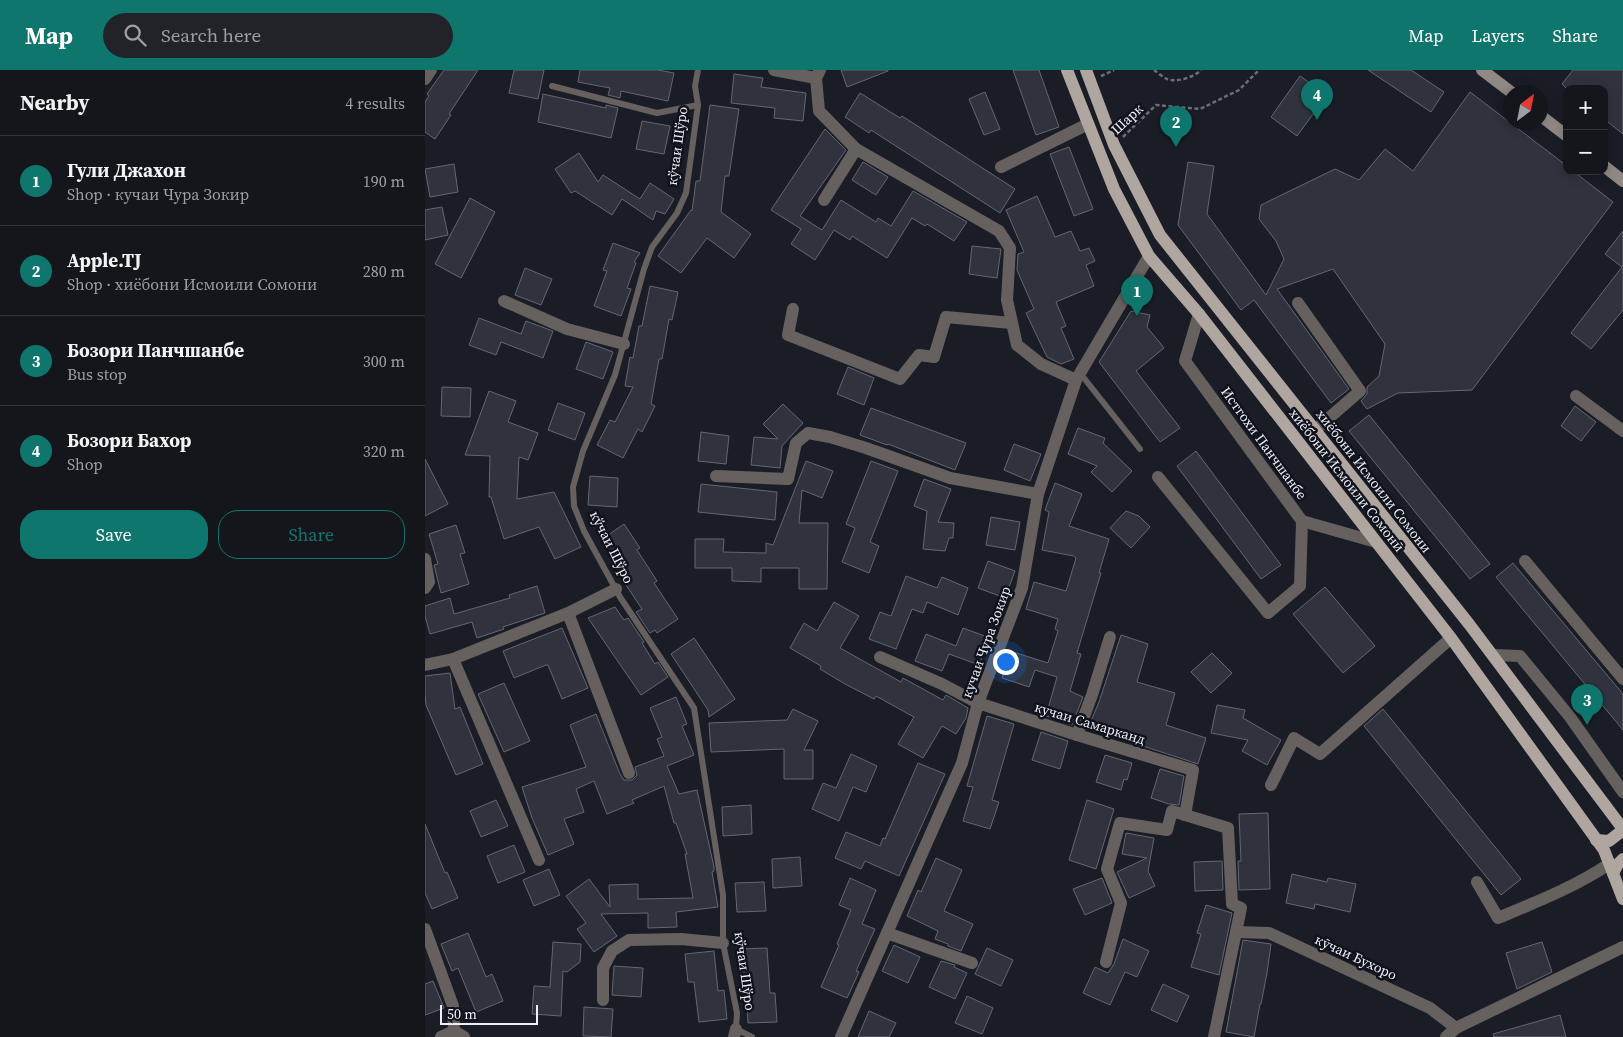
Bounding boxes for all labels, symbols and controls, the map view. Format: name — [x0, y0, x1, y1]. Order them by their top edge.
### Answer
search box — [103, 13, 453, 58]
text: Map — [25, 19, 73, 52]
icon: search — [121, 21, 149, 49]
text: Search here — [161, 22, 261, 48]
text: Map — [1408, 23, 1443, 48]
text: Layers — [1471, 23, 1524, 48]
text: Share — [1552, 23, 1598, 48]
pin: 4 — [1301, 79, 1333, 120]
north arrow — [1503, 85, 1548, 130]
map controls — [1563, 85, 1608, 175]
button: + — [1563, 85, 1608, 130]
text: Nearby — [20, 88, 90, 117]
text: 4 results — [345, 92, 405, 114]
street label: Шарк — [1107, 99, 1148, 139]
street label: кўчаи Шўро — [662, 105, 692, 187]
pin: 2 — [1160, 106, 1192, 147]
button: − — [1563, 130, 1608, 175]
text: Гули Джахон — [67, 157, 186, 183]
text: 1 — [32, 170, 40, 192]
text: 190 m — [363, 170, 405, 192]
text: Shop · кучаи Чура Зокир — [67, 183, 249, 205]
text: Apple.TJ — [67, 247, 141, 273]
text: 2 — [32, 260, 40, 282]
text: 280 m — [363, 260, 405, 282]
text: Shop · хиёбони Исмоили Сомони — [67, 273, 317, 295]
pin: 1 — [1121, 275, 1153, 316]
text: Бозори Панчшанбе — [67, 337, 244, 363]
text: 3 — [32, 350, 40, 372]
text: 300 m — [363, 350, 405, 372]
text: Bus stop — [67, 363, 127, 385]
street label: Истгохи Панчшанбе — [1216, 382, 1312, 504]
street label: хиёбони Исмоили Сомонӣ — [1285, 404, 1409, 556]
street label: хиёбони Исмоили Сомони — [1312, 405, 1436, 557]
text: Бозори Бахор — [67, 427, 191, 453]
text: 4 — [32, 440, 40, 462]
text: 320 m — [363, 440, 405, 462]
text: Shop — [67, 453, 103, 475]
street label: кўчаи Шўро — [585, 507, 639, 587]
button: Save — [20, 510, 208, 559]
button: Share — [218, 510, 405, 559]
street label: кучаи Чура Зокир — [957, 583, 1015, 701]
your location — [993, 649, 1019, 675]
pin: 3 — [1571, 684, 1603, 725]
street label: кучаи Самарканд — [1032, 697, 1148, 749]
street label: кӯчаи Бухоро — [1312, 929, 1401, 985]
street label: кўчаи Шўро — [730, 930, 760, 1012]
scale bar — [440, 1002, 537, 1025]
text: 50 m — [447, 1004, 477, 1024]

